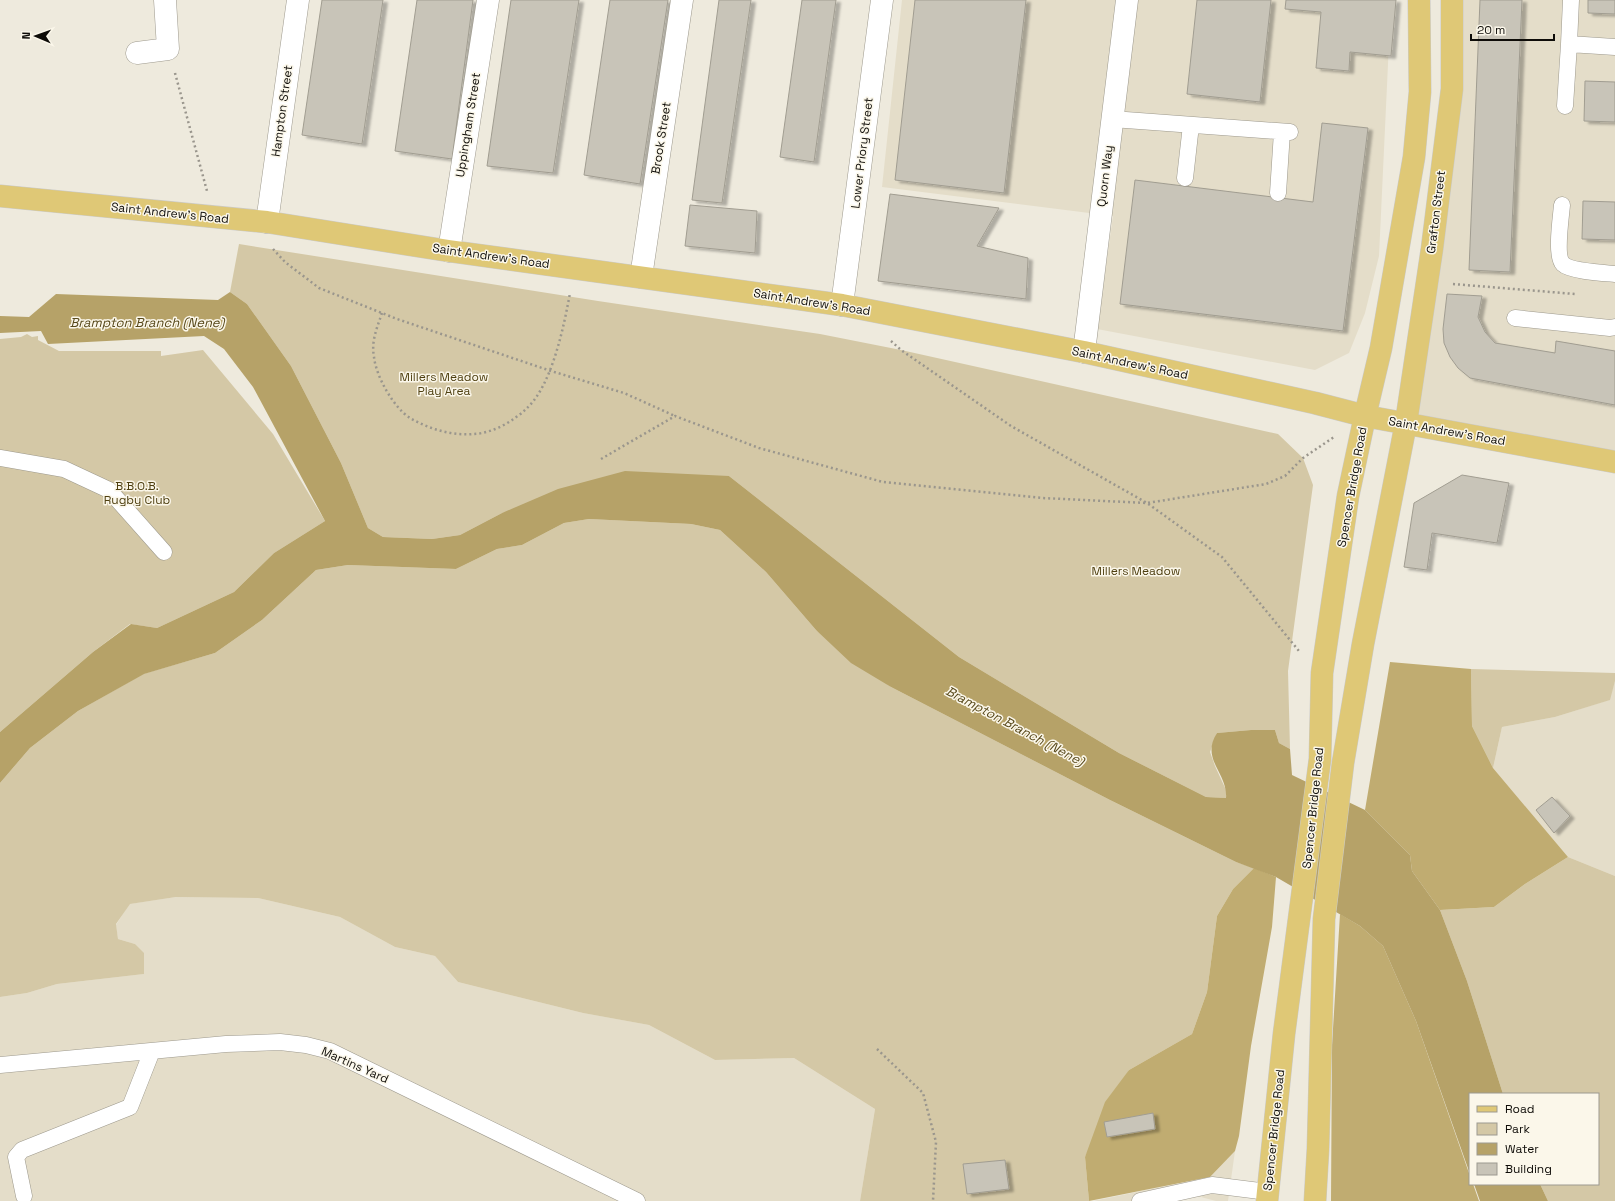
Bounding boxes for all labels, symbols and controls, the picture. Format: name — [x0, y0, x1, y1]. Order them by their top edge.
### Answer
north arrow — [16, 16, 56, 56]
scale bar — [1471, 16, 1554, 42]
text: 20 m — [1477, 22, 1505, 38]
text: N — [19, 32, 33, 40]
street label: Hampton Street — [268, 64, 296, 158]
street label: Uppingham Street — [452, 72, 484, 178]
street label: Lower Priory Street — [847, 97, 877, 209]
street label: Brook Street — [647, 101, 675, 175]
street label: Quorn Way — [1093, 144, 1117, 208]
street label: Grafton Street — [1423, 169, 1449, 255]
street label: Saint Andrew's Road — [110, 199, 230, 227]
street label: Saint Andrew's Road — [431, 240, 551, 272]
street label: Saint Andrew's Road — [752, 285, 872, 319]
water label: Brampton Branch (Nene) — [70, 314, 225, 331]
street label: Saint Andrew's Road — [1071, 343, 1189, 383]
park label: Millers Meadow Play Area — [400, 369, 488, 399]
street label: Saint Andrew's Road — [1387, 413, 1507, 449]
street label: Spencer Bridge Road — [1334, 426, 1370, 548]
park label: B.B.O.B. Rugby Club — [104, 478, 171, 508]
park label: Millers Meadow — [1092, 563, 1180, 579]
water label: Brampton Branch (Nene) — [943, 682, 1088, 770]
street label: Spencer Bridge Road — [1299, 747, 1327, 869]
street label: Martins Yard — [319, 1043, 391, 1087]
street label: Spencer Bridge Road — [1260, 1069, 1288, 1191]
legend — [1469, 1093, 1599, 1185]
text: Road — [1505, 1101, 1534, 1117]
text: Park — [1505, 1121, 1530, 1137]
text: Water — [1505, 1141, 1539, 1157]
text: Building — [1505, 1161, 1552, 1177]

